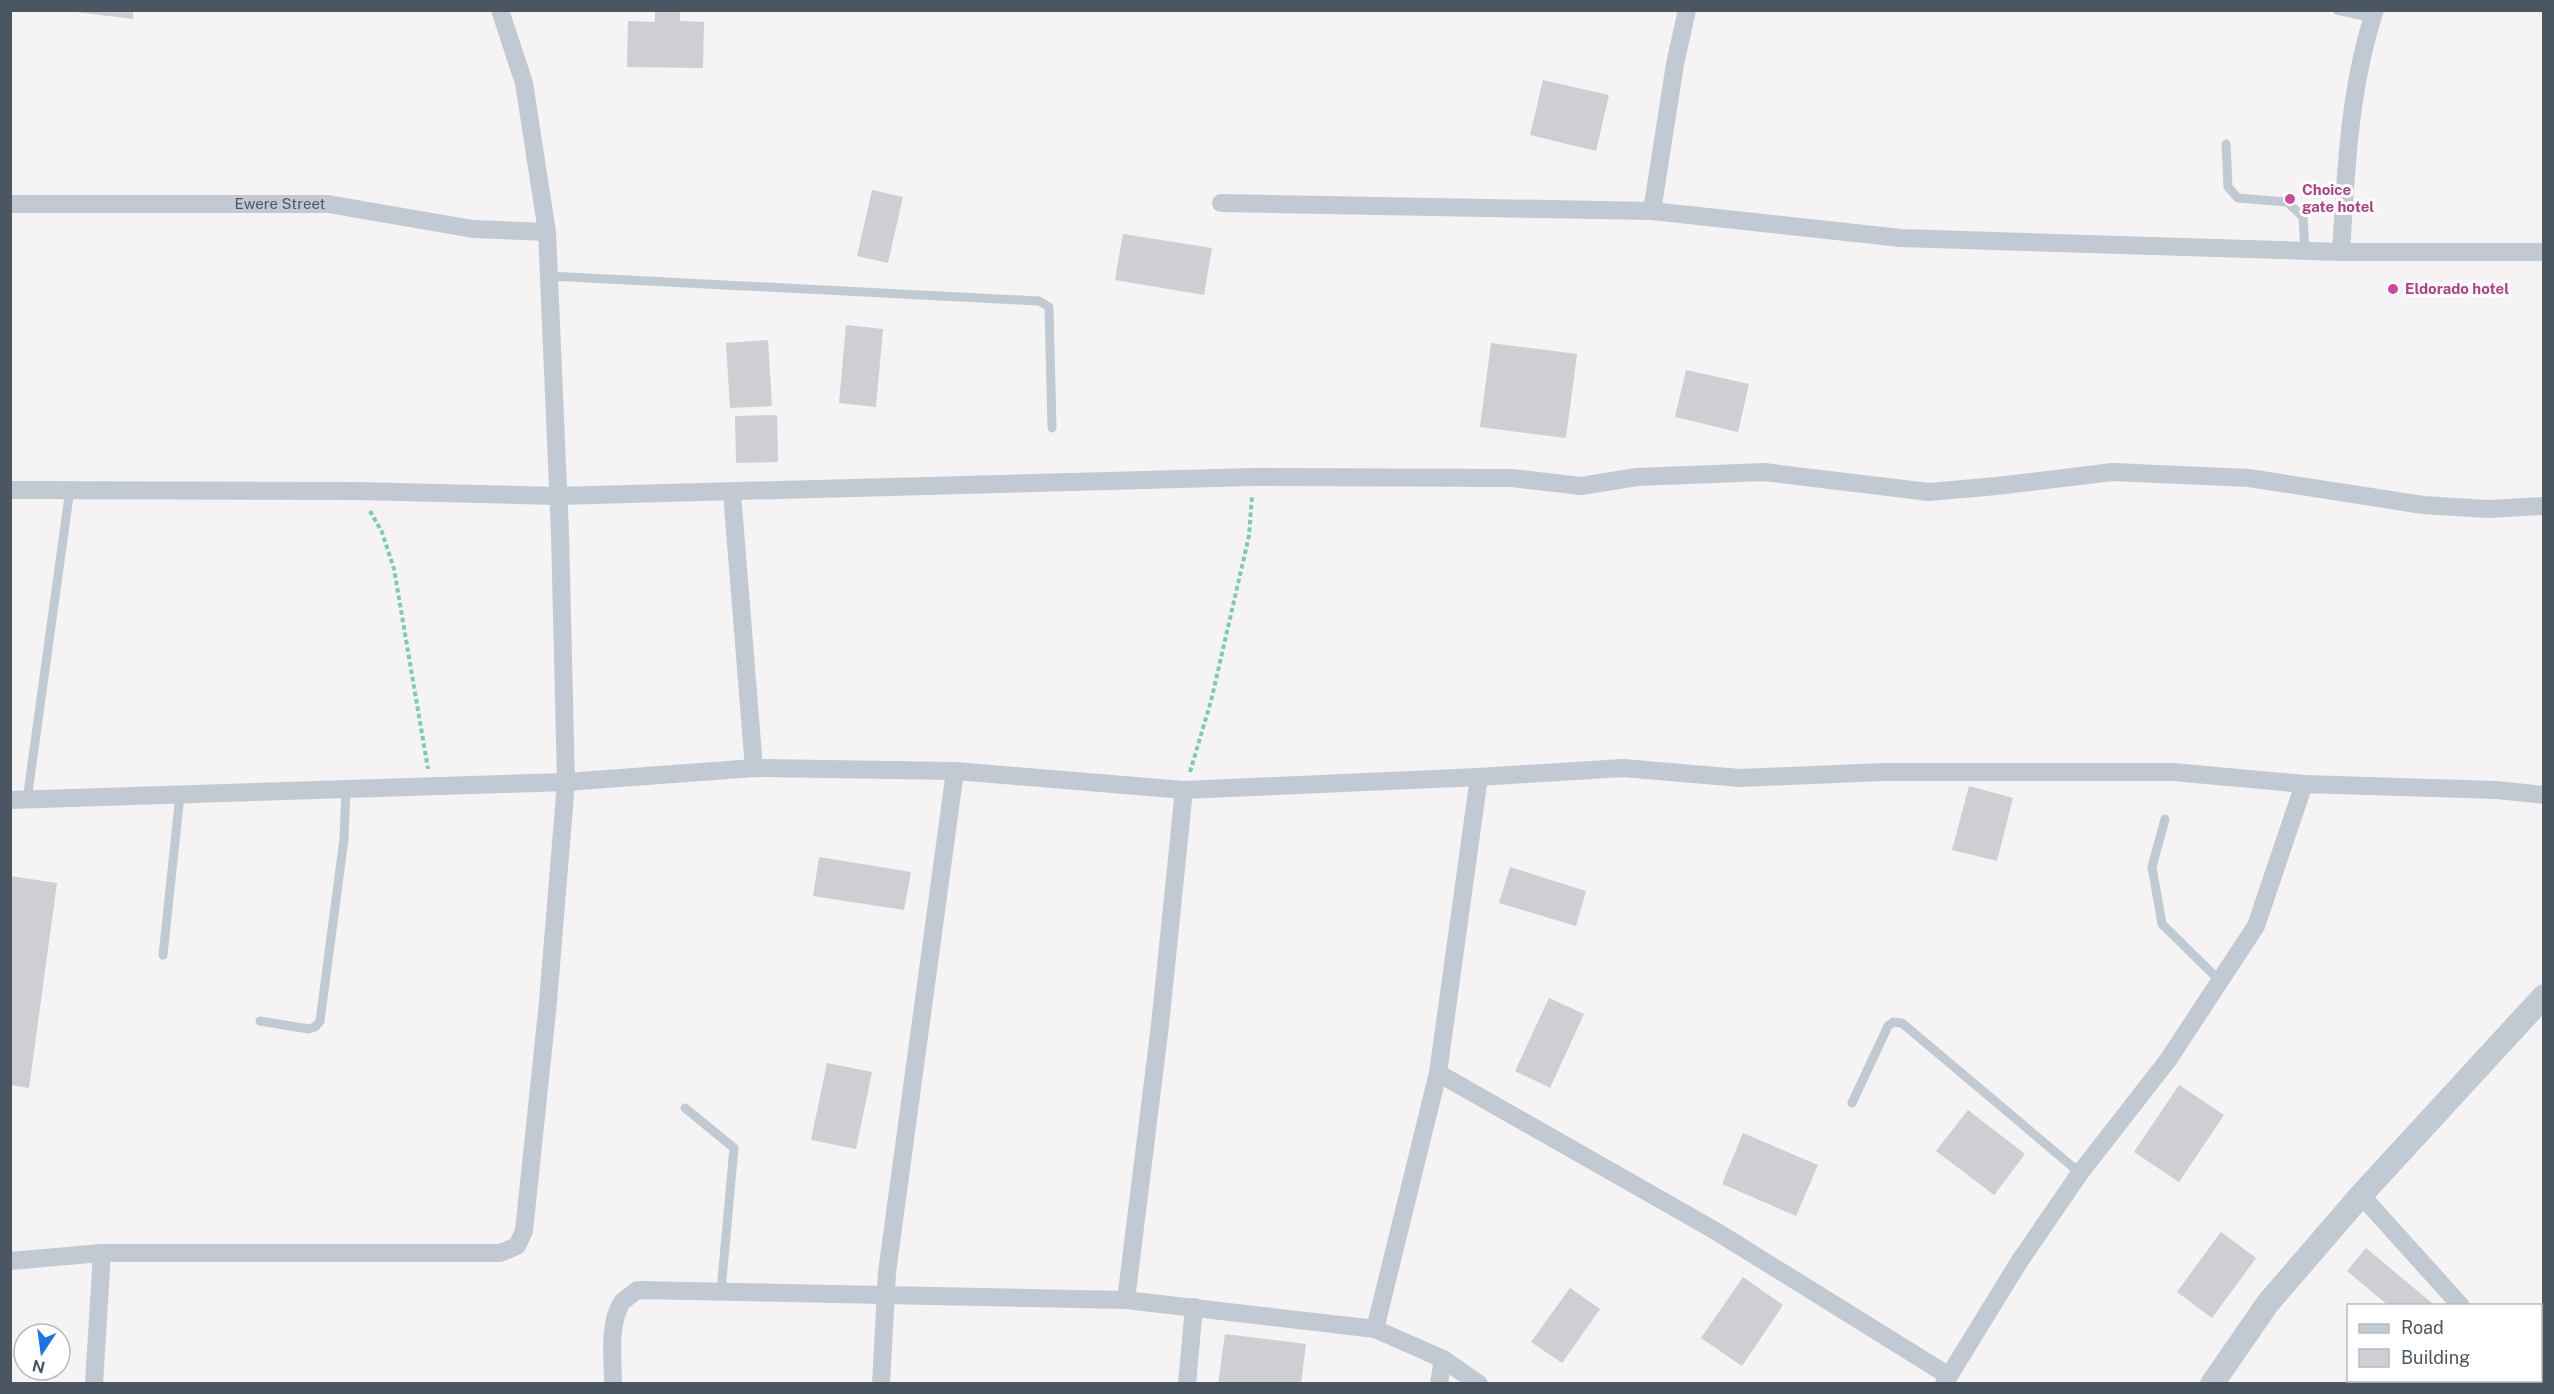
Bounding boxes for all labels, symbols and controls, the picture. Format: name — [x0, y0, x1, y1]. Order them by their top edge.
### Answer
place label: Choice gate hotel — [2302, 181, 2374, 215]
marker: Choice gate hotel — [2283, 192, 2297, 206]
street label: Ewere Street — [235, 195, 326, 212]
place label: Eldorado hotel — [2405, 280, 2509, 297]
marker: Eldorado hotel — [2386, 282, 2400, 296]
legend — [2347, 1304, 2542, 1382]
text: Road — [2401, 1317, 2444, 1338]
north arrow — [12, 1322, 72, 1382]
text: Building — [2401, 1347, 2470, 1368]
text: N — [31, 1355, 47, 1377]

